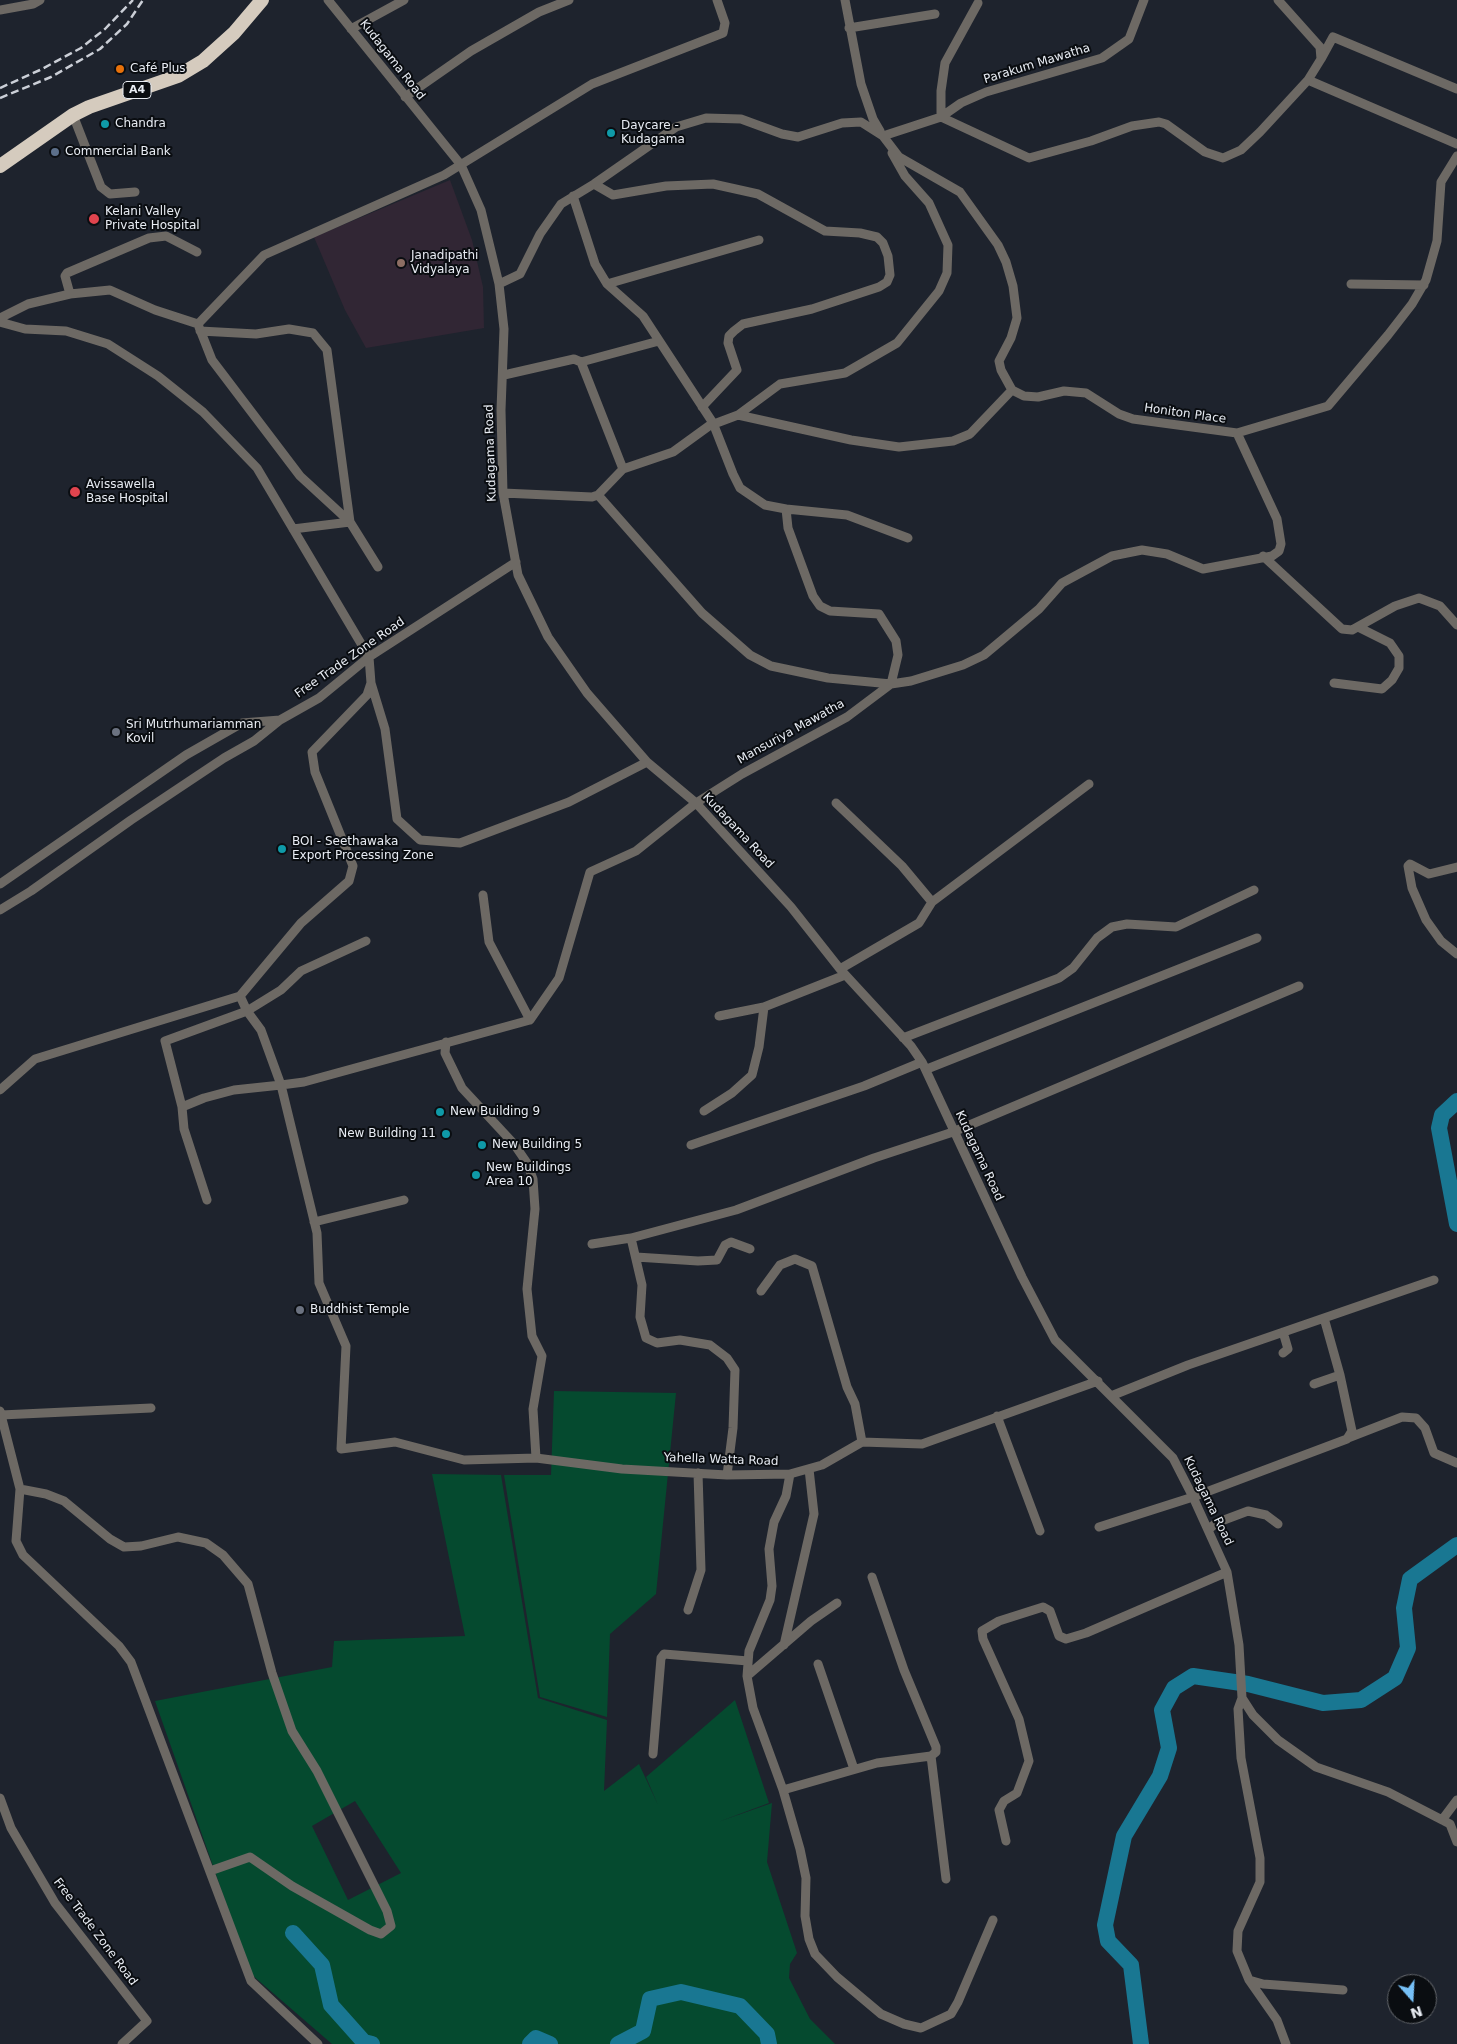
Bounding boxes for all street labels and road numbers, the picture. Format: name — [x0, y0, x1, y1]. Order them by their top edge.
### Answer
street label: Kudagama Road — [356, 17, 428, 103]
street label: Parakum Mawatha — [982, 41, 1092, 87]
road number: A4 — [123, 82, 151, 98]
street label: Honiton Place — [1143, 401, 1227, 427]
street label: Kudagama Road — [482, 404, 500, 502]
street label: Free Trade Zone Road — [292, 615, 408, 701]
street label: Mansuriya Mawatha — [735, 697, 847, 767]
street label: Kudagama Road — [699, 790, 777, 872]
street label: Kudagama Road — [952, 1109, 1006, 1203]
street label: Yahella Watta Road — [663, 1451, 779, 1469]
street label: Kudagama Road — [1180, 1454, 1236, 1548]
street label: Free Trade Zone Road — [50, 1876, 140, 1988]

